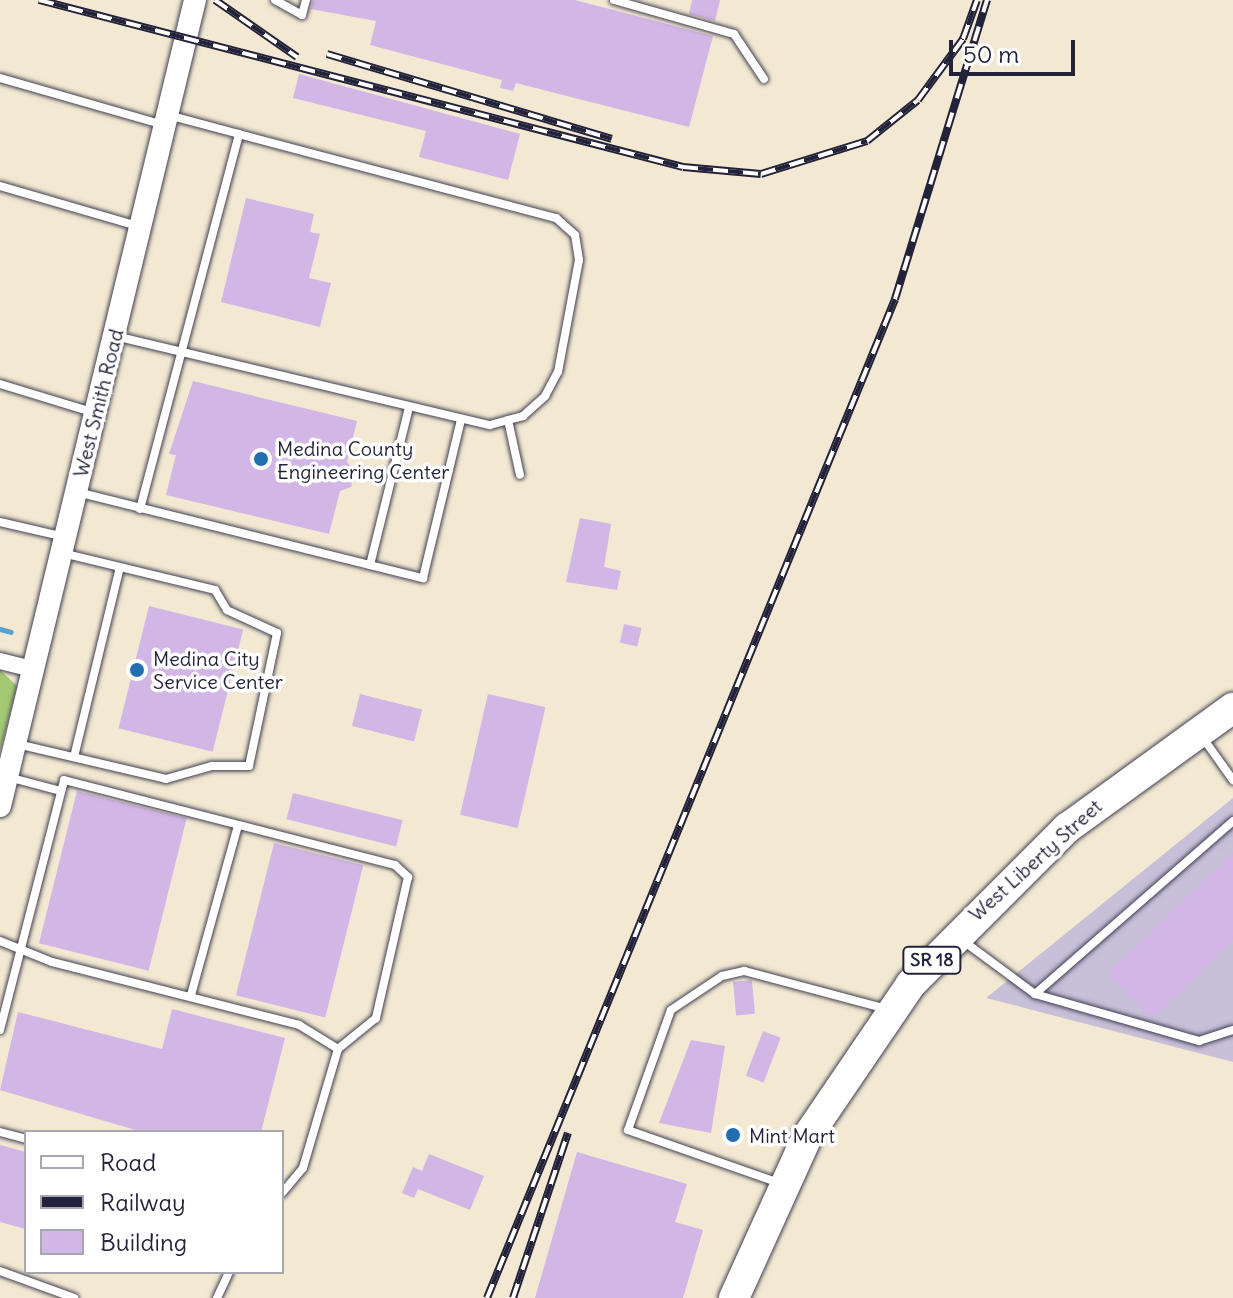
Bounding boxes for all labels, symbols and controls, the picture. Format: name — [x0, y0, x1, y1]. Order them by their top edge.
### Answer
scale bar — [953, 24, 1079, 74]
text: 50 m — [963, 39, 1019, 69]
street label: West Smith Road — [68, 326, 128, 480]
place label: Medina County Engineering Center — [277, 436, 449, 483]
marker: Medina County Engineering Center — [252, 450, 270, 468]
place label: Medina City Service Center — [153, 646, 283, 693]
marker: Medina City Service Center — [128, 661, 146, 679]
street label: West Liberty Street — [964, 794, 1106, 926]
road number: SR 18 — [902, 946, 962, 974]
place label: Mint Mart — [749, 1123, 835, 1147]
marker: Mint Mart — [724, 1126, 742, 1144]
legend — [24, 1130, 284, 1274]
text: Road — [100, 1147, 156, 1177]
text: Railway — [100, 1187, 186, 1217]
text: Building — [100, 1227, 187, 1257]

